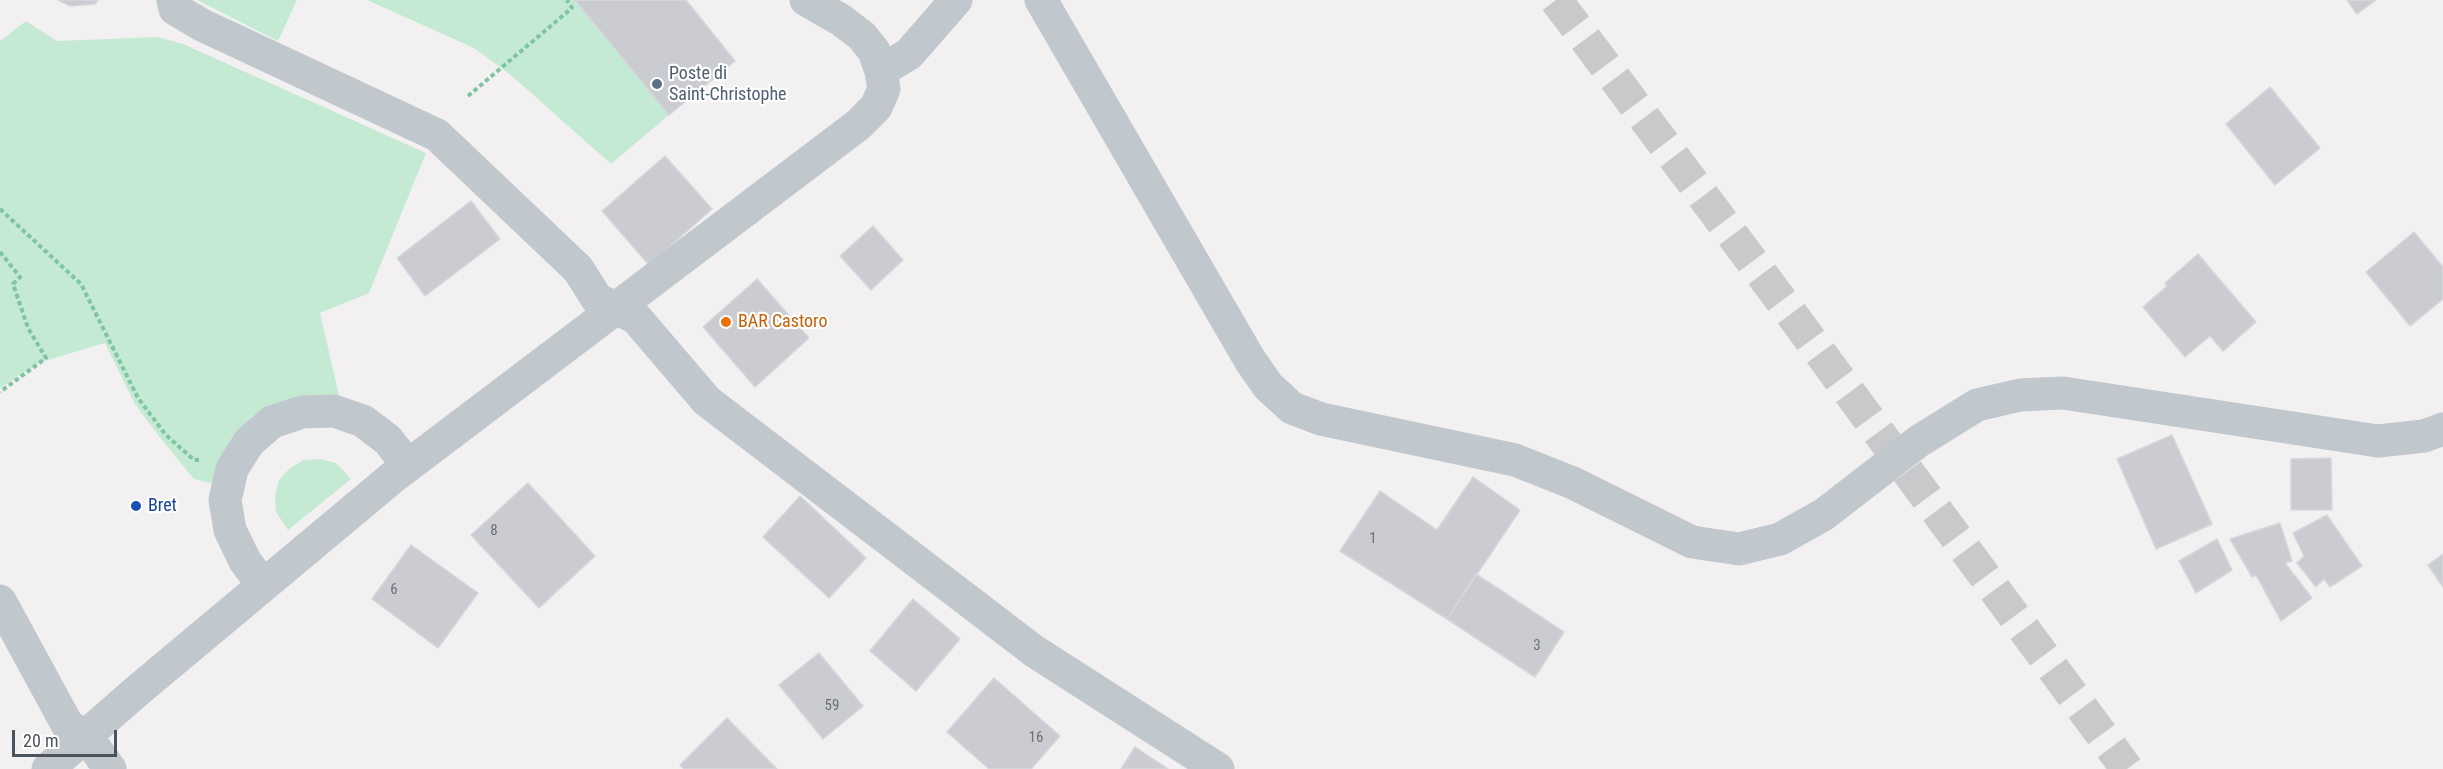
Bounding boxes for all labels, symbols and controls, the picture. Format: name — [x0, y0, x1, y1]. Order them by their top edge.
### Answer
place label: Poste di Saint-Christophe — [669, 63, 787, 106]
marker: Poste di Saint-Christophe — [650, 77, 664, 91]
place label: BAR Castoro — [738, 311, 827, 333]
marker: BAR Castoro — [719, 315, 733, 329]
place label: Bret — [148, 495, 177, 517]
marker: Bret — [129, 499, 143, 513]
house number: 8 — [490, 522, 498, 540]
house number: 1 — [1369, 530, 1377, 548]
house number: 6 — [390, 581, 398, 599]
house number: 3 — [1533, 637, 1541, 655]
house number: 59 — [825, 697, 839, 715]
scale bar — [15, 718, 120, 756]
house number: 16 — [1029, 729, 1043, 747]
text: 20 m — [23, 730, 58, 751]

